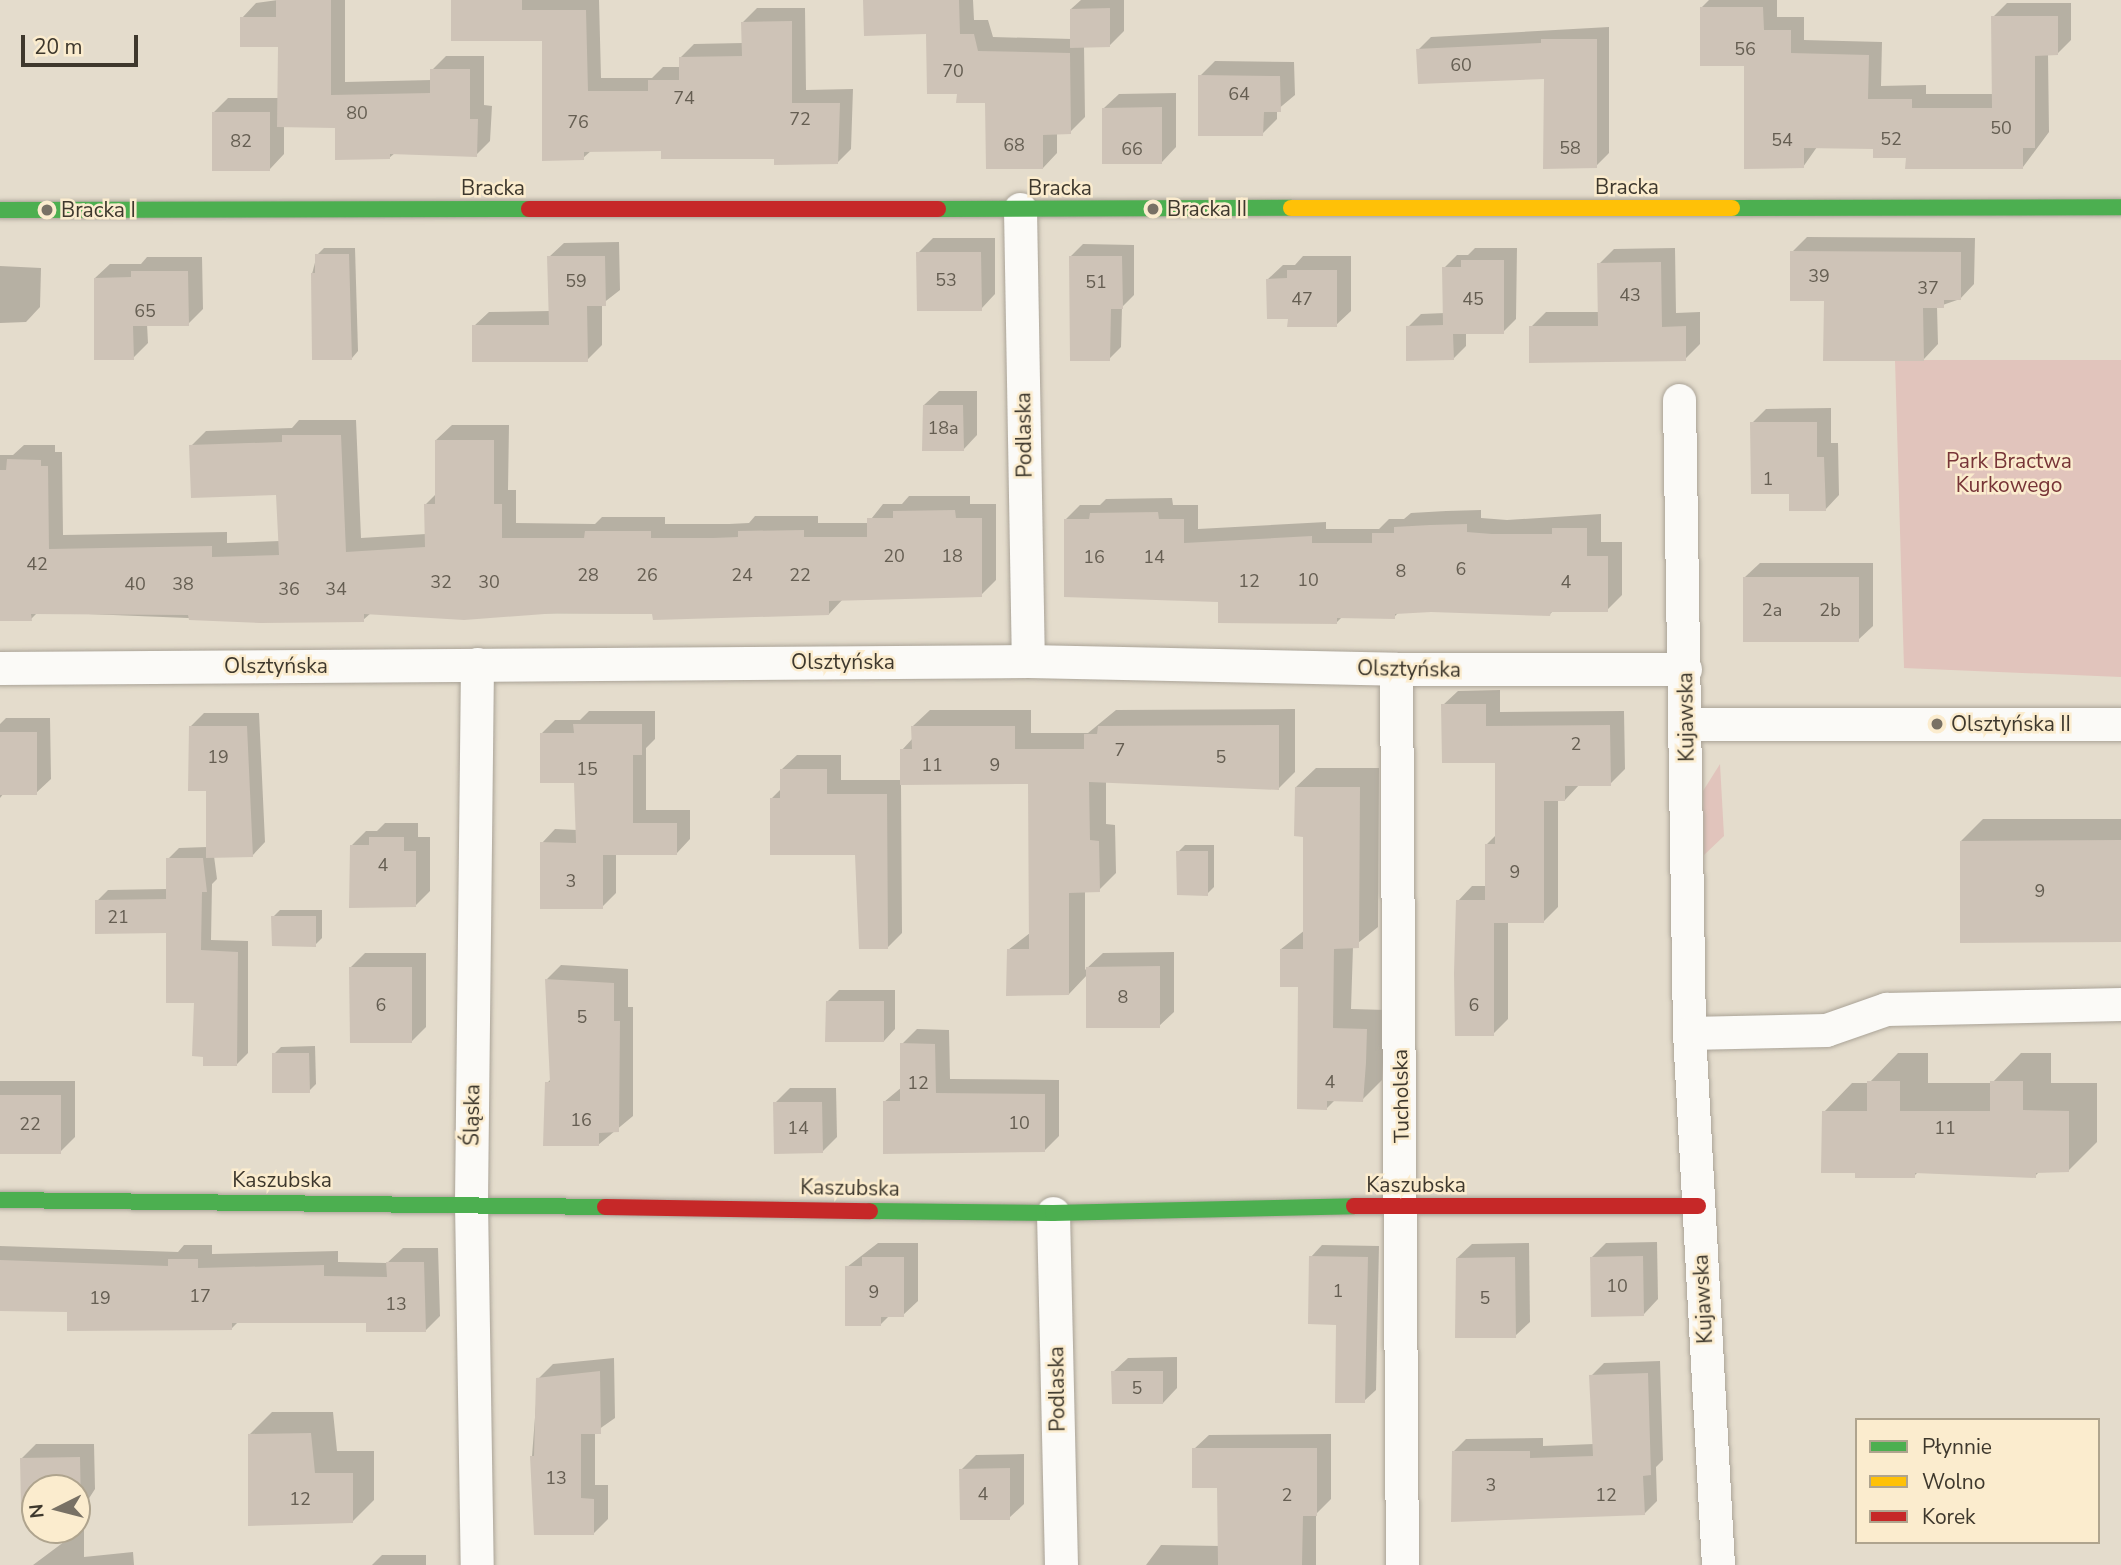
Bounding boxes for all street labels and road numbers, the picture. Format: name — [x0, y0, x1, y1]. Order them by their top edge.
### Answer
street label: Bracka — [1595, 174, 1659, 200]
street label: Bracka — [461, 175, 525, 201]
street label: Bracka — [1028, 175, 1092, 201]
street label: Podlaska — [1011, 392, 1037, 478]
street label: Olsztyńska — [791, 649, 895, 675]
street label: Olsztyńska — [224, 653, 328, 679]
street label: Olsztyńska — [1357, 655, 1461, 683]
street label: Kujawska — [1673, 672, 1699, 762]
street label: Tucholska — [1388, 1049, 1414, 1143]
street label: Śląska — [459, 1084, 485, 1146]
street label: Kaszubska — [232, 1167, 332, 1193]
street label: Kaszubska — [1366, 1172, 1466, 1198]
street label: Kaszubska — [800, 1175, 900, 1201]
street label: Kujawska — [1688, 1254, 1718, 1344]
street label: Podlaska — [1044, 1346, 1070, 1432]

